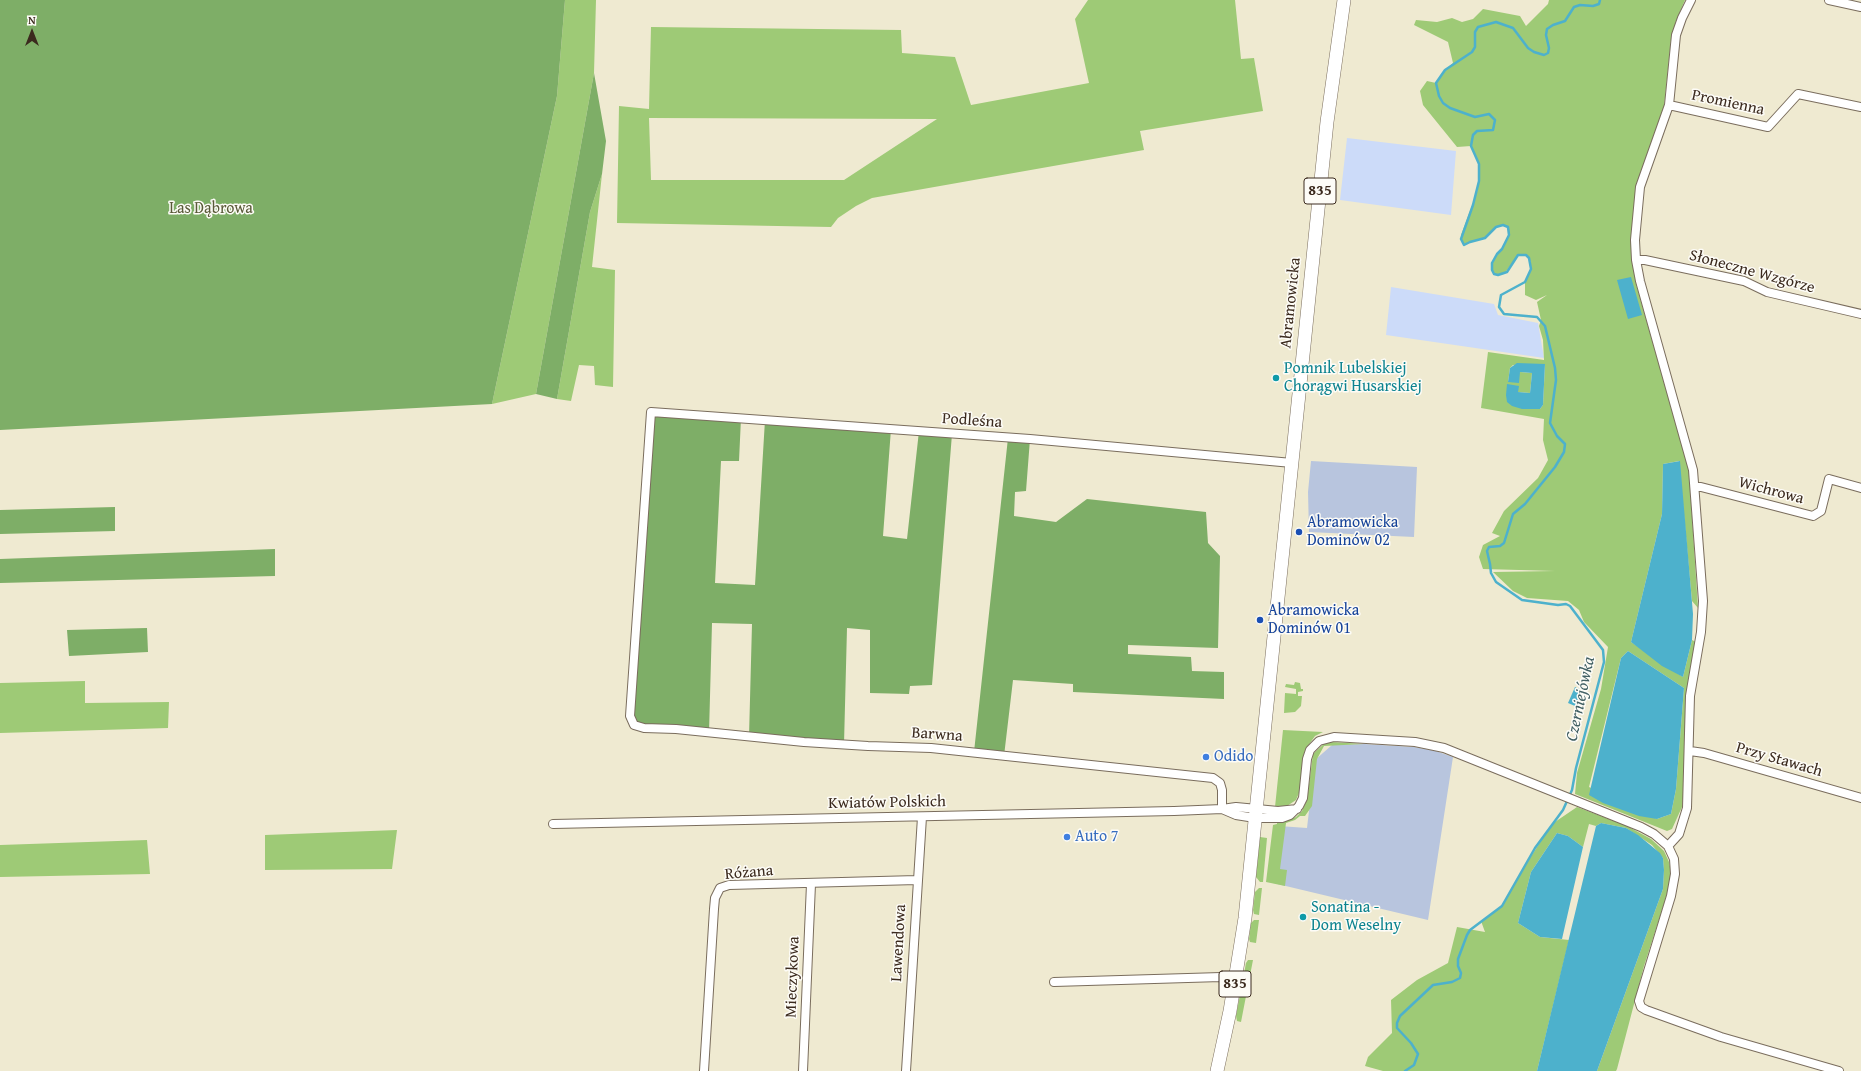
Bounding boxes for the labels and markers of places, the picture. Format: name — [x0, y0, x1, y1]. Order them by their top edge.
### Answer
place label: Pomnik Lubelskiej Chorągwi Husarskiej — [1284, 359, 1422, 397]
marker: Pomnik Lubelskiej Chorągwi Husarskiej — [1271, 373, 1281, 383]
place label: Abramowicka Dominów 02 — [1307, 513, 1398, 551]
marker: Abramowicka Dominów 02 — [1294, 527, 1304, 537]
place label: Abramowicka Dominów 01 — [1268, 601, 1359, 639]
marker: Abramowicka Dominów 01 — [1255, 615, 1265, 625]
place label: Odido — [1214, 747, 1253, 767]
marker: Odido — [1201, 752, 1211, 762]
place label: Auto 7 — [1075, 827, 1118, 847]
marker: Auto 7 — [1062, 832, 1072, 842]
place label: Sonatina - Dom Weselny — [1311, 898, 1401, 936]
marker: Sonatina - Dom Weselny — [1298, 912, 1308, 922]

